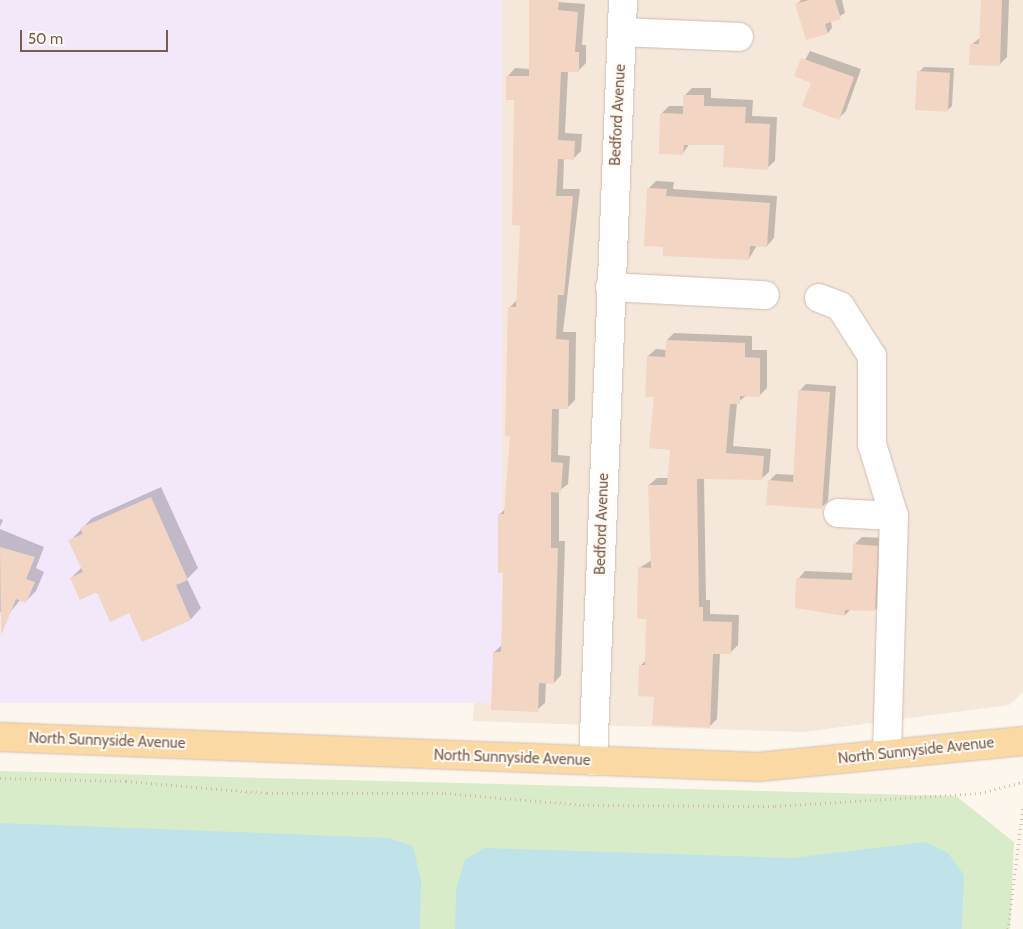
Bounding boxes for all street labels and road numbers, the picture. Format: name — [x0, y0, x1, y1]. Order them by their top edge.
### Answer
street label: Bedford Avenue — [606, 64, 630, 166]
street label: Bedford Avenue — [591, 473, 613, 575]
street label: North Sunnyside Avenue — [28, 729, 186, 753]
street label: North Sunnyside Avenue — [837, 734, 995, 768]
street label: North Sunnyside Avenue — [433, 746, 591, 770]

